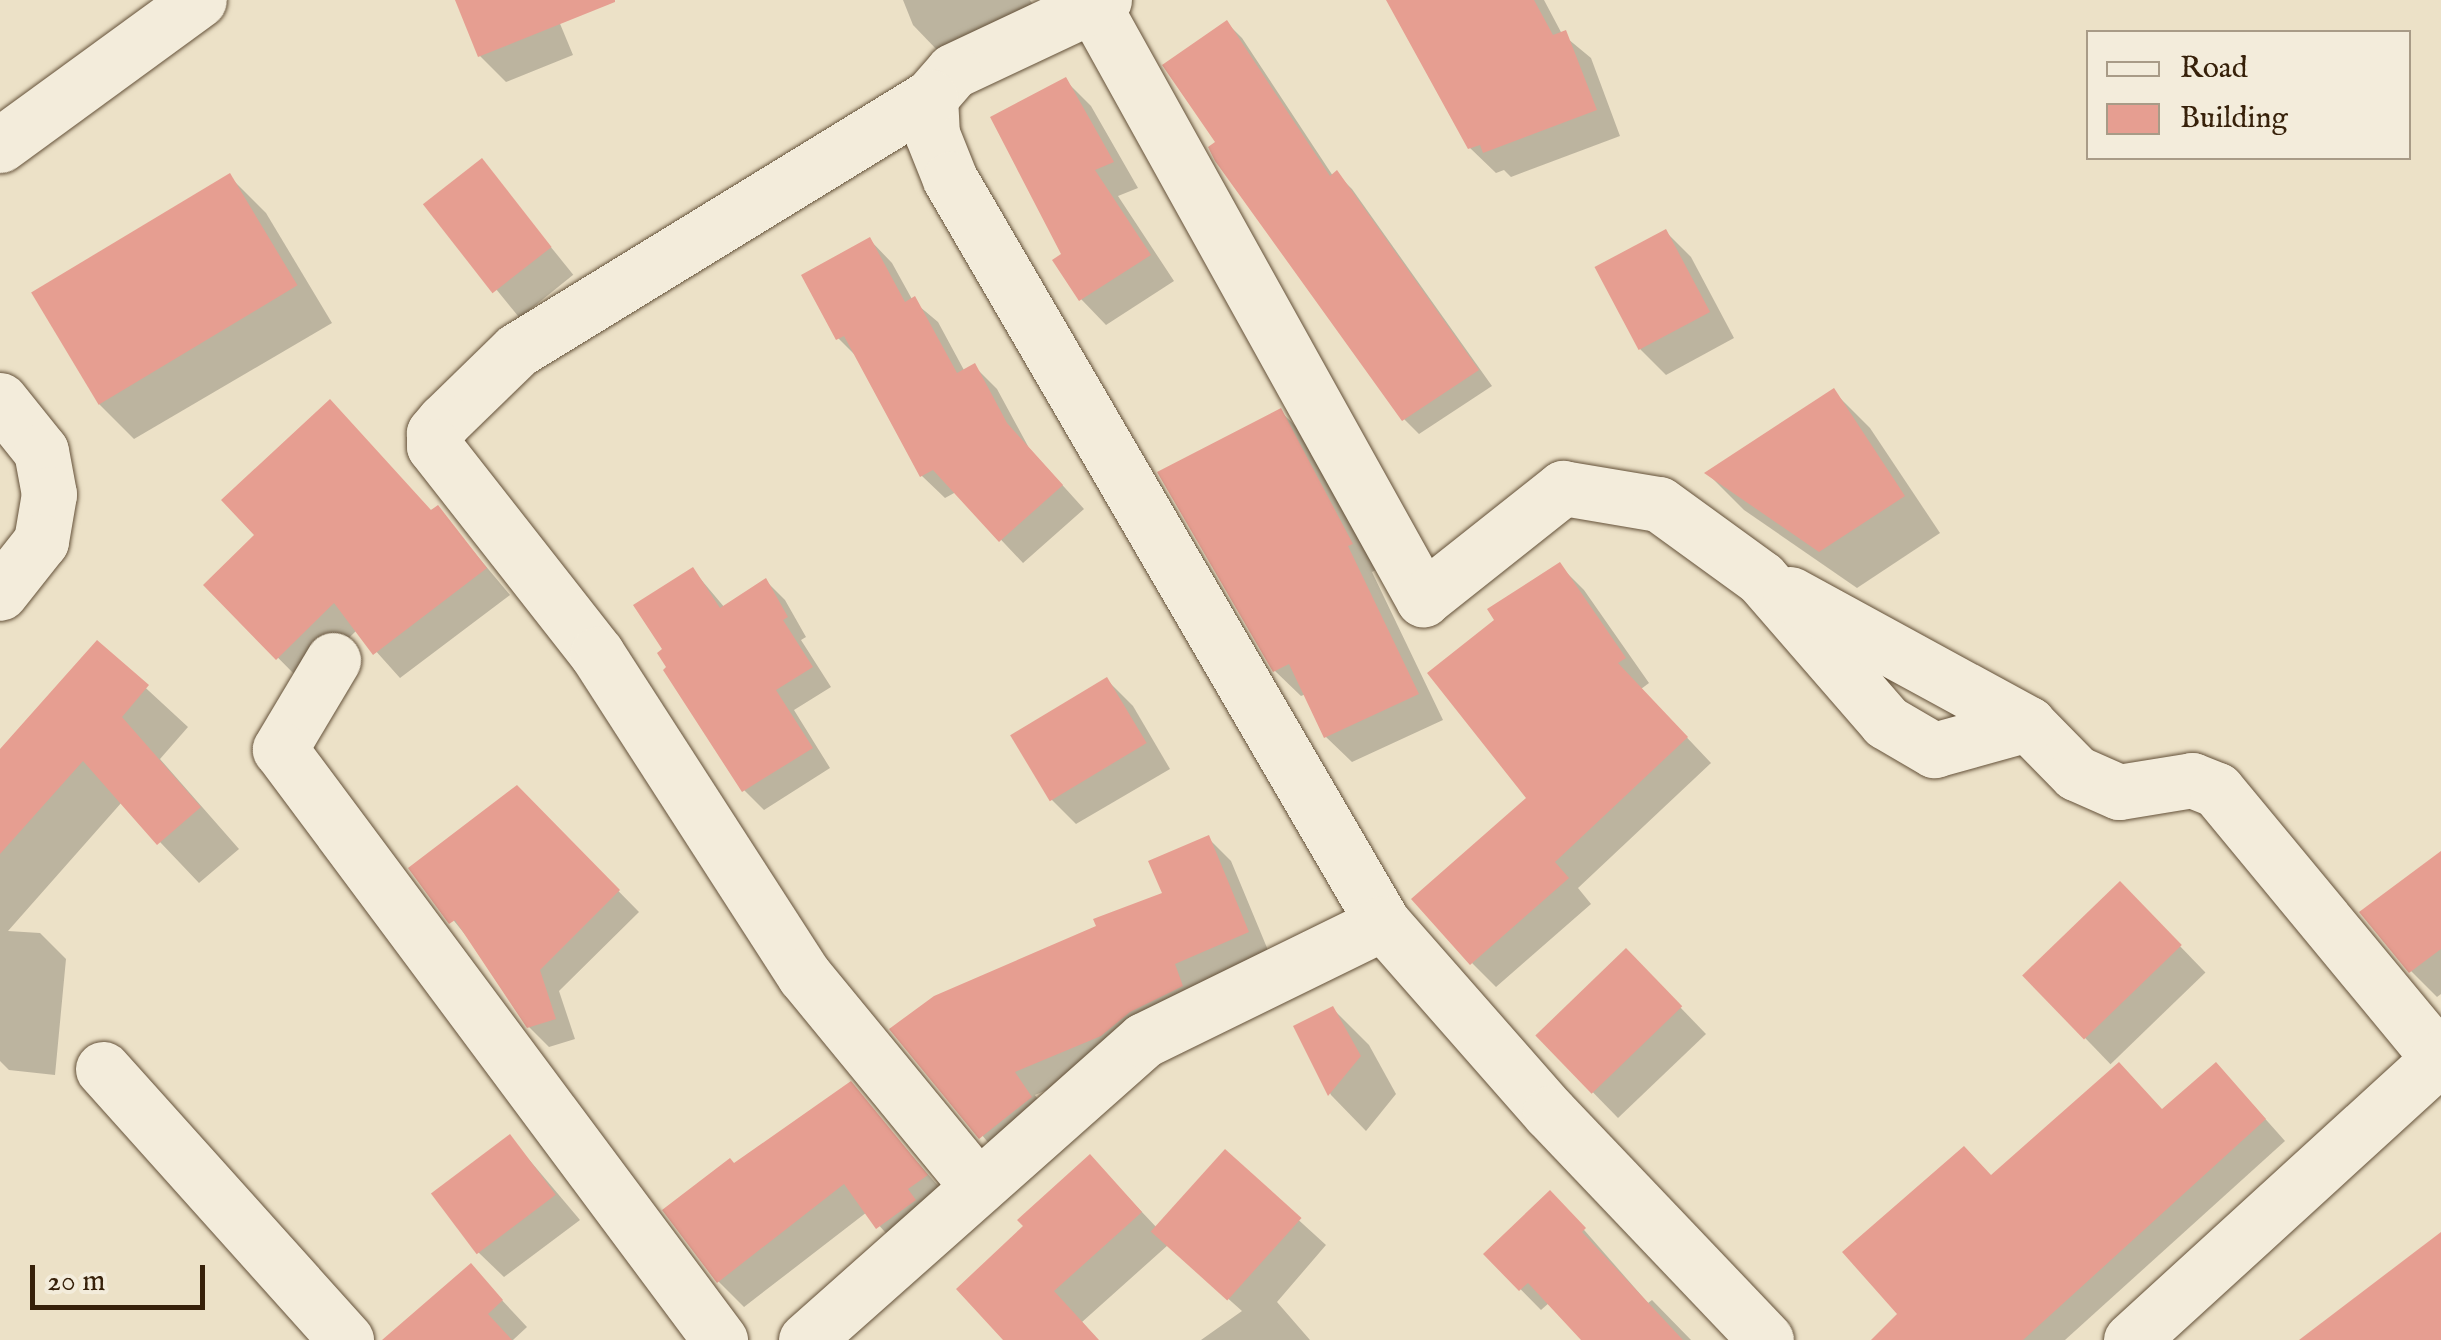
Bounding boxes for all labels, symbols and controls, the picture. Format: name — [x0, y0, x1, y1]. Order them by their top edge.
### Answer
legend — [2086, 30, 2411, 160]
text: Road — [2180, 50, 2248, 88]
text: Building — [2180, 100, 2288, 138]
scale bar — [35, 1245, 210, 1307]
text: 20 m — [47, 1263, 106, 1301]

